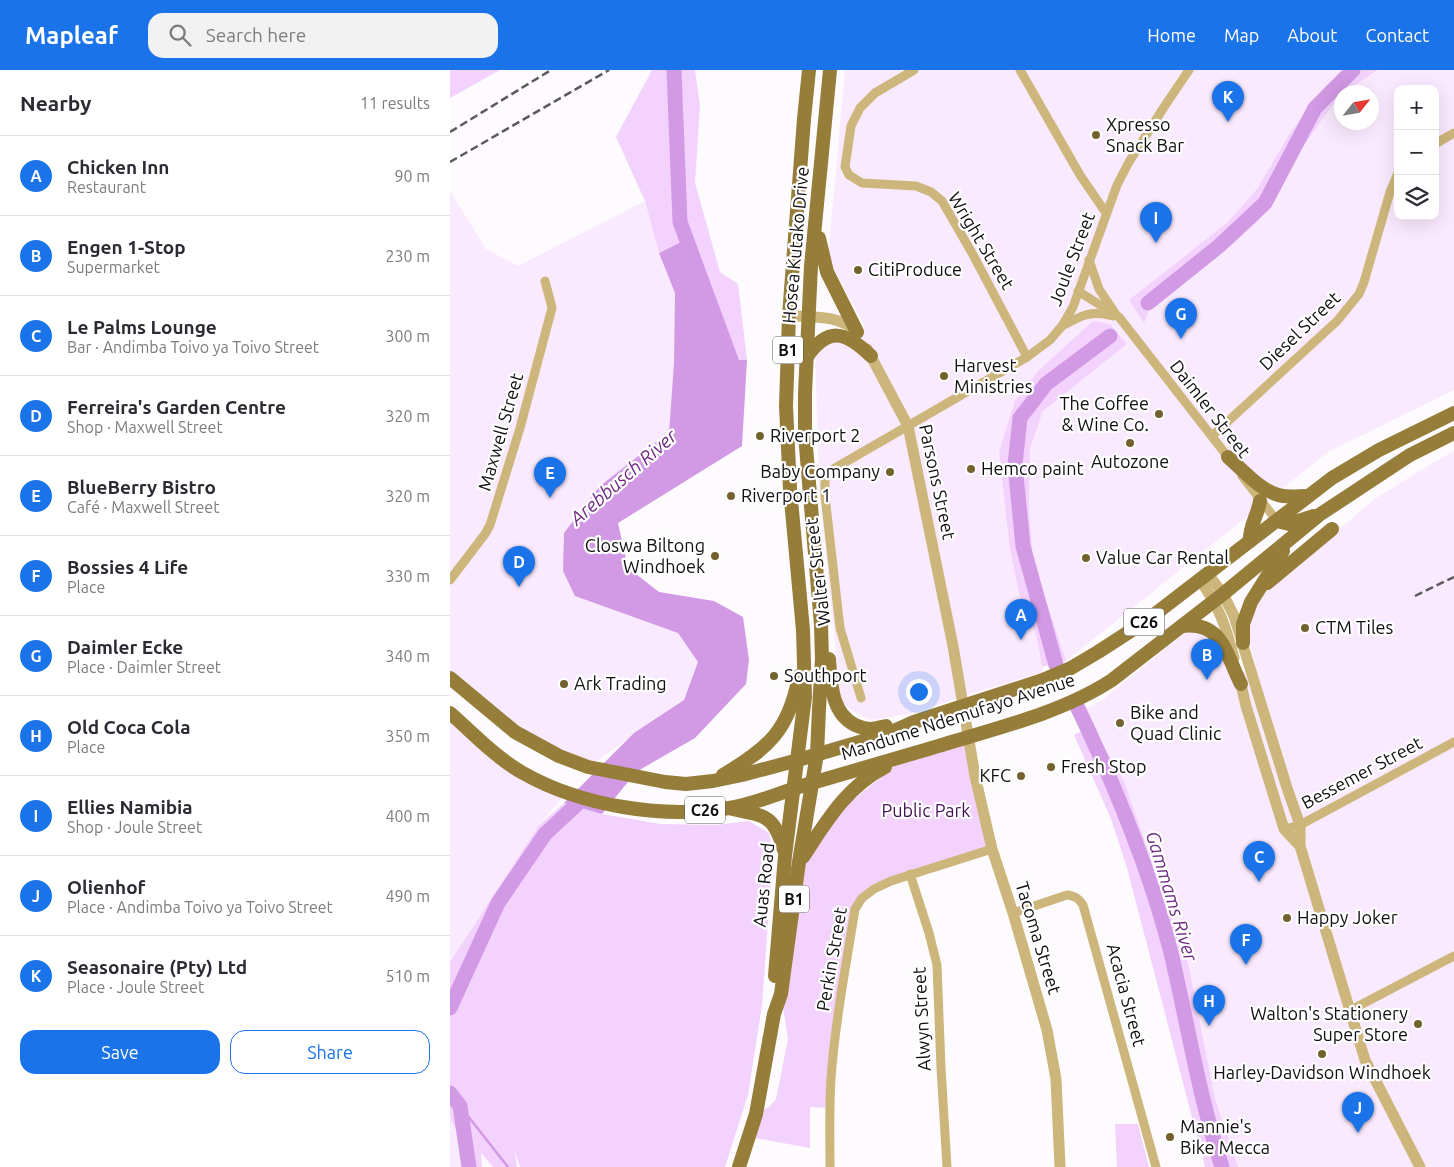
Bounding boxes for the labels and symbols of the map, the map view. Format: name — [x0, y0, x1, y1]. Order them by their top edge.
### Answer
pin: K — [1212, 81, 1244, 122]
north arrow — [1334, 85, 1379, 130]
place label: Xpresso Snack Bar — [1106, 114, 1184, 155]
marker: Xpresso Snack Bar — [1090, 129, 1102, 141]
street label: Hosea Kutako Drive — [778, 166, 812, 324]
street label: Wright Street — [945, 188, 1019, 293]
pin: I — [1140, 202, 1172, 243]
street label: Joule Street — [1044, 209, 1098, 308]
place label: CitiProduce — [868, 259, 962, 279]
marker: CitiProduce — [852, 264, 864, 276]
street label: Diesel Street — [1255, 287, 1344, 374]
pin: G — [1165, 298, 1197, 339]
road number: B1 — [773, 336, 803, 364]
place label: Harvest Ministries — [954, 355, 1033, 396]
street label: Daimler Street — [1167, 356, 1255, 461]
street label: Maxwell Street — [474, 370, 526, 493]
marker: Harvest Ministries — [938, 370, 950, 382]
place label: The Coffee & Wine Co. — [1060, 393, 1149, 434]
marker: The Coffee & Wine Co. — [1153, 408, 1165, 420]
street label: Parsons Street — [916, 422, 960, 541]
water label: Arebbusch River — [564, 424, 681, 530]
place label: Riverport 2 — [770, 425, 860, 445]
marker: Riverport 2 — [754, 430, 766, 442]
marker: Autozone — [1124, 437, 1136, 449]
place label: Autozone — [1091, 451, 1169, 471]
pin: E — [534, 457, 566, 498]
place label: Hemco paint — [981, 458, 1084, 478]
place label: Baby Company — [760, 461, 880, 481]
marker: Hemco paint — [965, 463, 977, 475]
marker: Baby Company — [884, 466, 896, 478]
place label: Riverport 1 — [741, 485, 831, 505]
marker: Riverport 1 — [725, 490, 737, 502]
street label: Walter Street — [800, 517, 834, 627]
place label: Closwa Biltong Windhoek — [585, 535, 705, 576]
pin: D — [503, 546, 535, 587]
place label: Value Car Rental — [1096, 547, 1229, 567]
marker: Closwa Biltong Windhoek — [709, 550, 721, 562]
marker: Value Car Rental — [1080, 552, 1092, 564]
pin: A — [1005, 599, 1037, 640]
road number: C26 — [1124, 608, 1164, 636]
place label: CTM Tiles — [1315, 617, 1394, 637]
marker: CTM Tiles — [1299, 622, 1311, 634]
pin: B — [1191, 639, 1223, 680]
place label: Southport — [784, 665, 867, 685]
street label: Mandume Ndemufayo Avenue — [838, 669, 1077, 763]
marker: Southport — [768, 670, 780, 682]
place label: Ark Trading — [574, 673, 667, 693]
marker: Ark Trading — [558, 678, 570, 690]
your location — [906, 679, 932, 705]
place label: Bike and Quad Clinic — [1130, 702, 1221, 744]
marker: Bike and Quad Clinic — [1114, 717, 1126, 729]
street label: Bessemer Street — [1298, 732, 1425, 812]
place label: Fresh Stop — [1061, 756, 1147, 776]
marker: Fresh Stop — [1045, 761, 1057, 773]
place label: KFC — [980, 765, 1011, 785]
marker: KFC — [1015, 770, 1027, 782]
road number: C26 — [685, 796, 725, 824]
park label: Public Park — [882, 800, 970, 820]
water label: Gammams River — [1142, 828, 1202, 964]
pin: C — [1243, 841, 1275, 882]
street label: Auas Road — [749, 842, 777, 928]
street label: Tacoma Street — [1012, 879, 1066, 996]
road number: B1 — [779, 886, 809, 912]
street label: Perkin Street — [812, 905, 850, 1012]
place label: Happy Joker — [1297, 907, 1398, 927]
marker: Happy Joker — [1281, 912, 1293, 924]
pin: F — [1230, 924, 1262, 965]
street label: Acacia Street — [1104, 941, 1150, 1048]
street label: Alwyn Street — [908, 967, 934, 1072]
pin: H — [1193, 985, 1225, 1026]
place label: Walton's Stationery Super Store — [1250, 1003, 1408, 1044]
marker: Walton's Stationery Super Store — [1412, 1018, 1424, 1030]
marker: Harley-Davidson Windhoek — [1316, 1048, 1328, 1060]
place label: Harley-Davidson Windhoek — [1213, 1062, 1431, 1082]
pin: J — [1342, 1092, 1374, 1133]
place label: Mannie's Bike Mecca — [1180, 1116, 1270, 1157]
marker: Mannie's Bike Mecca — [1164, 1131, 1176, 1143]

